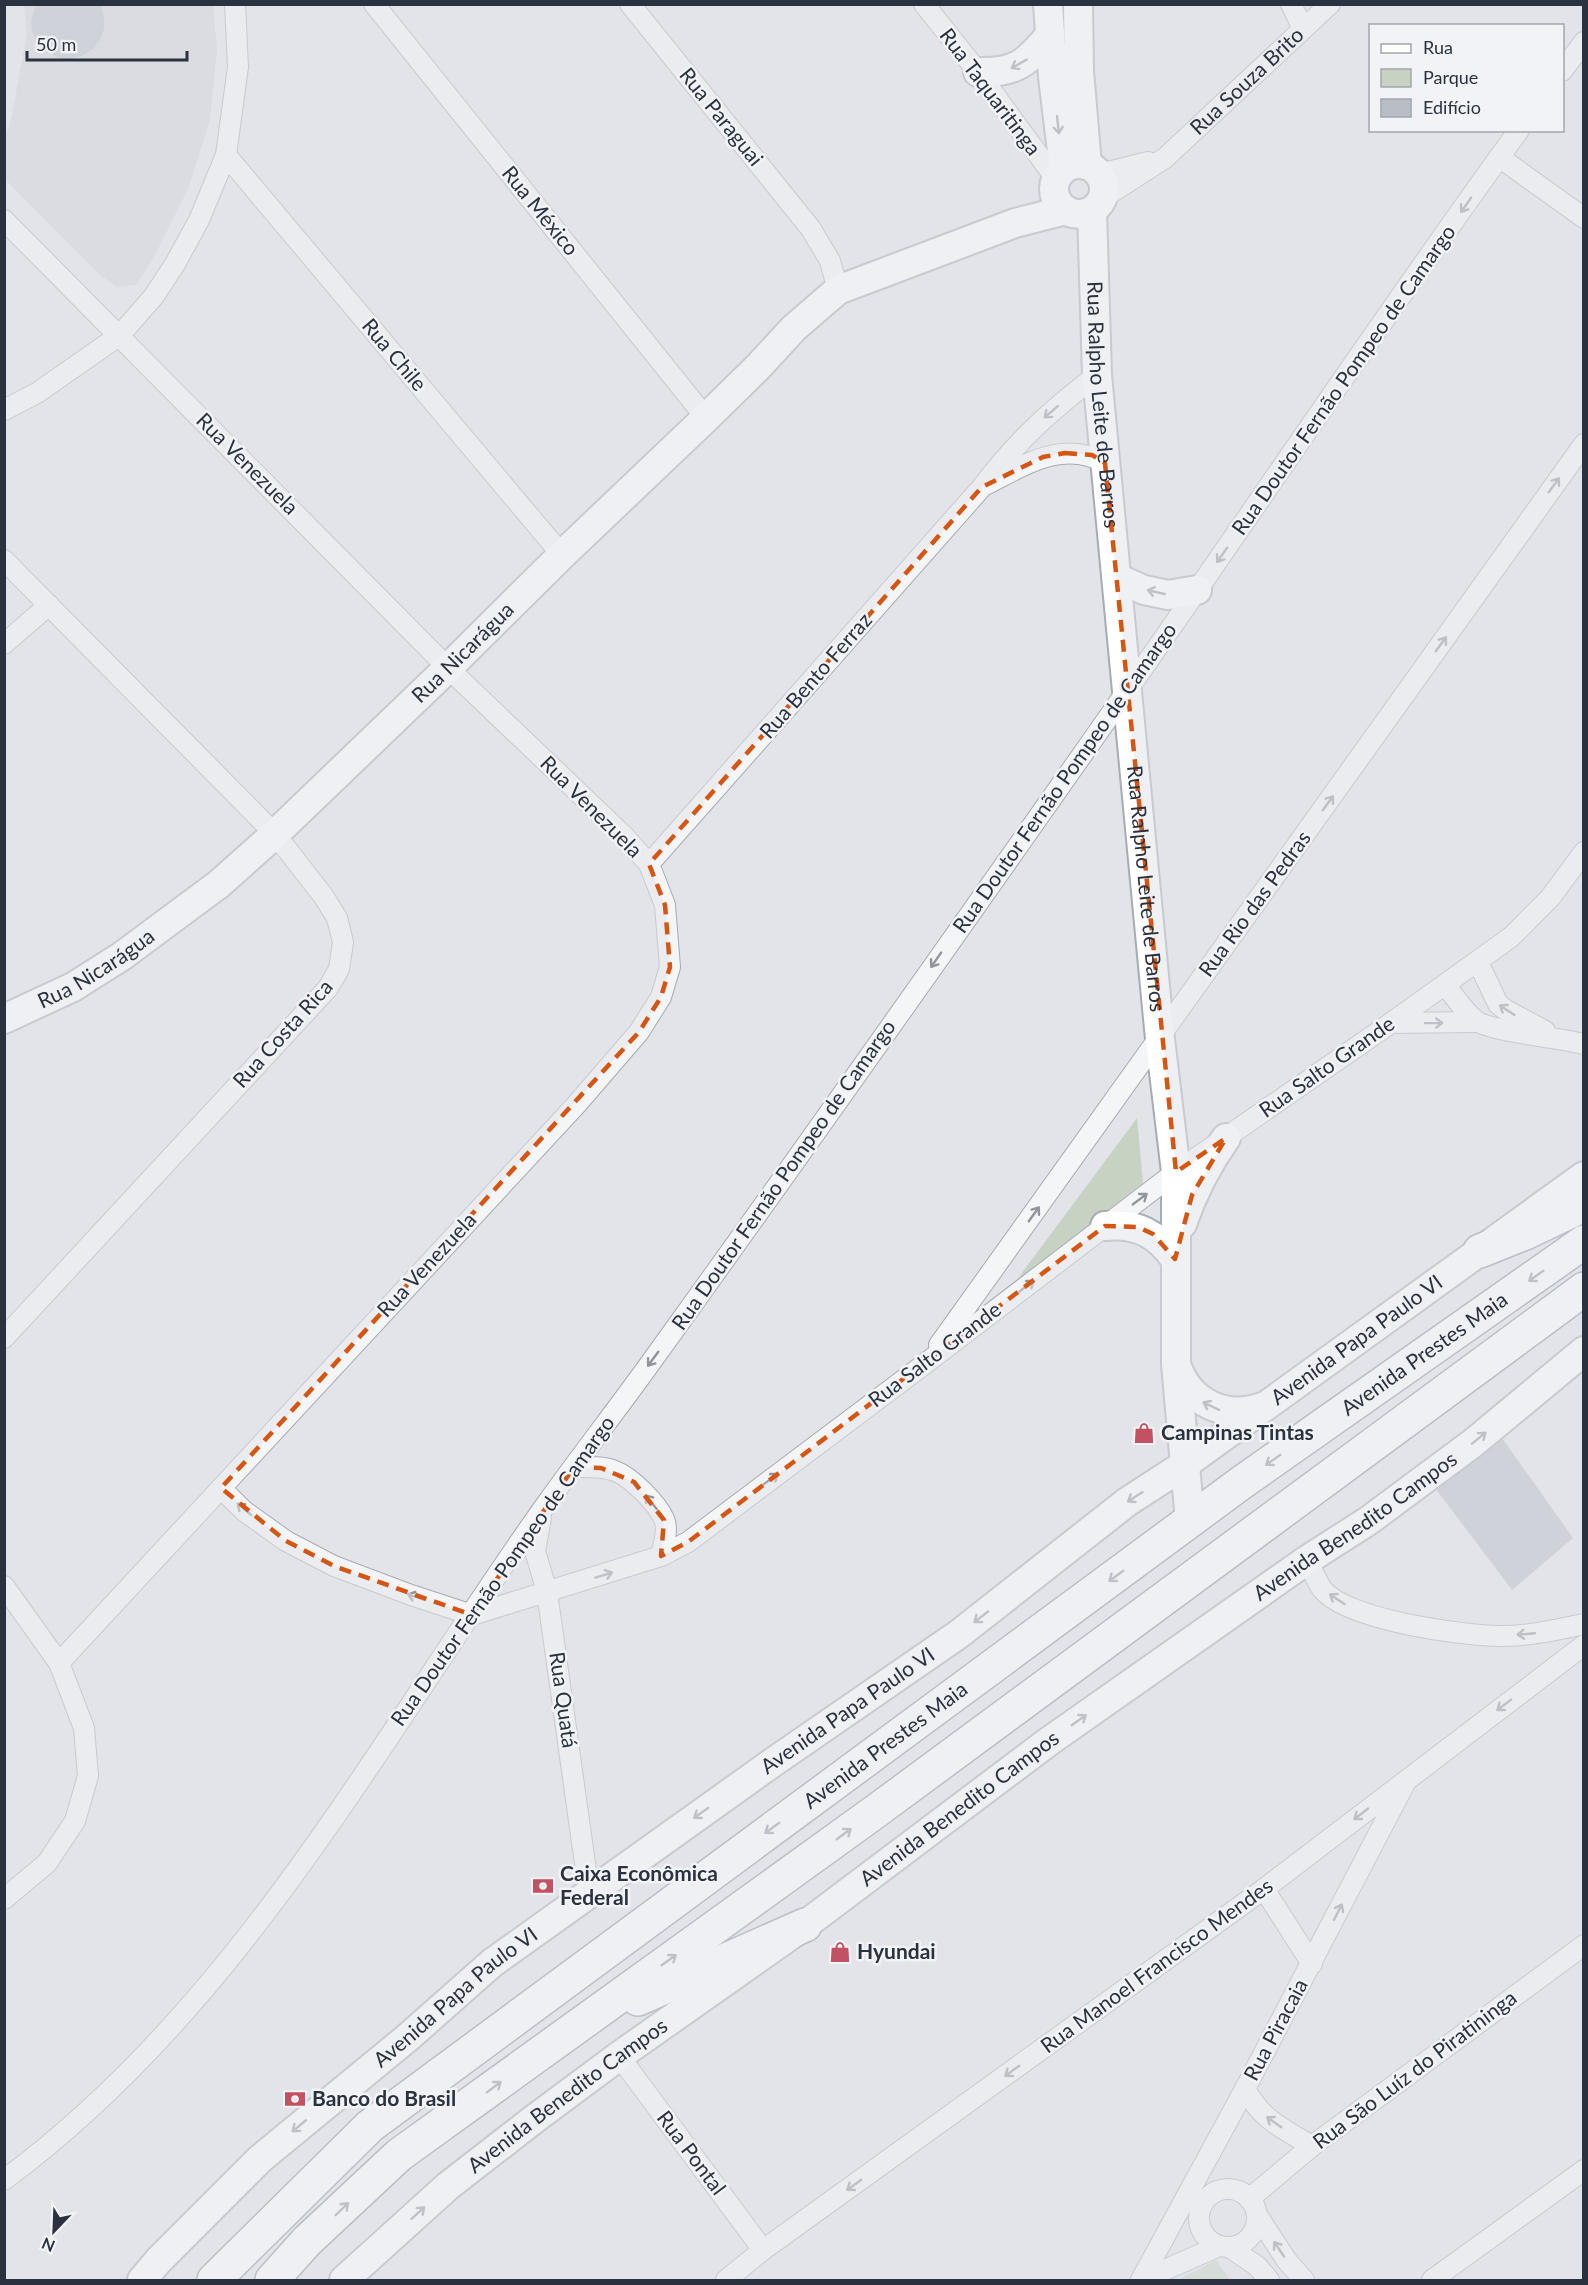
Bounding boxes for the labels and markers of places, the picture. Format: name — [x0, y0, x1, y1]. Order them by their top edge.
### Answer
place label: Campinas Tintas — [1161, 1419, 1314, 1444]
shop icon: Campinas Tintas — [1132, 1421, 1156, 1445]
place label: Caixa Econômica Federal — [560, 1860, 718, 1909]
bank icon: Caixa Econômica Federal — [531, 1874, 555, 1898]
place label: Hyundai — [857, 1938, 936, 1963]
shop icon: Hyundai — [828, 1940, 852, 1964]
place label: Banco do Brasil — [312, 2085, 456, 2110]
bank icon: Banco do Brasil — [283, 2087, 307, 2111]

